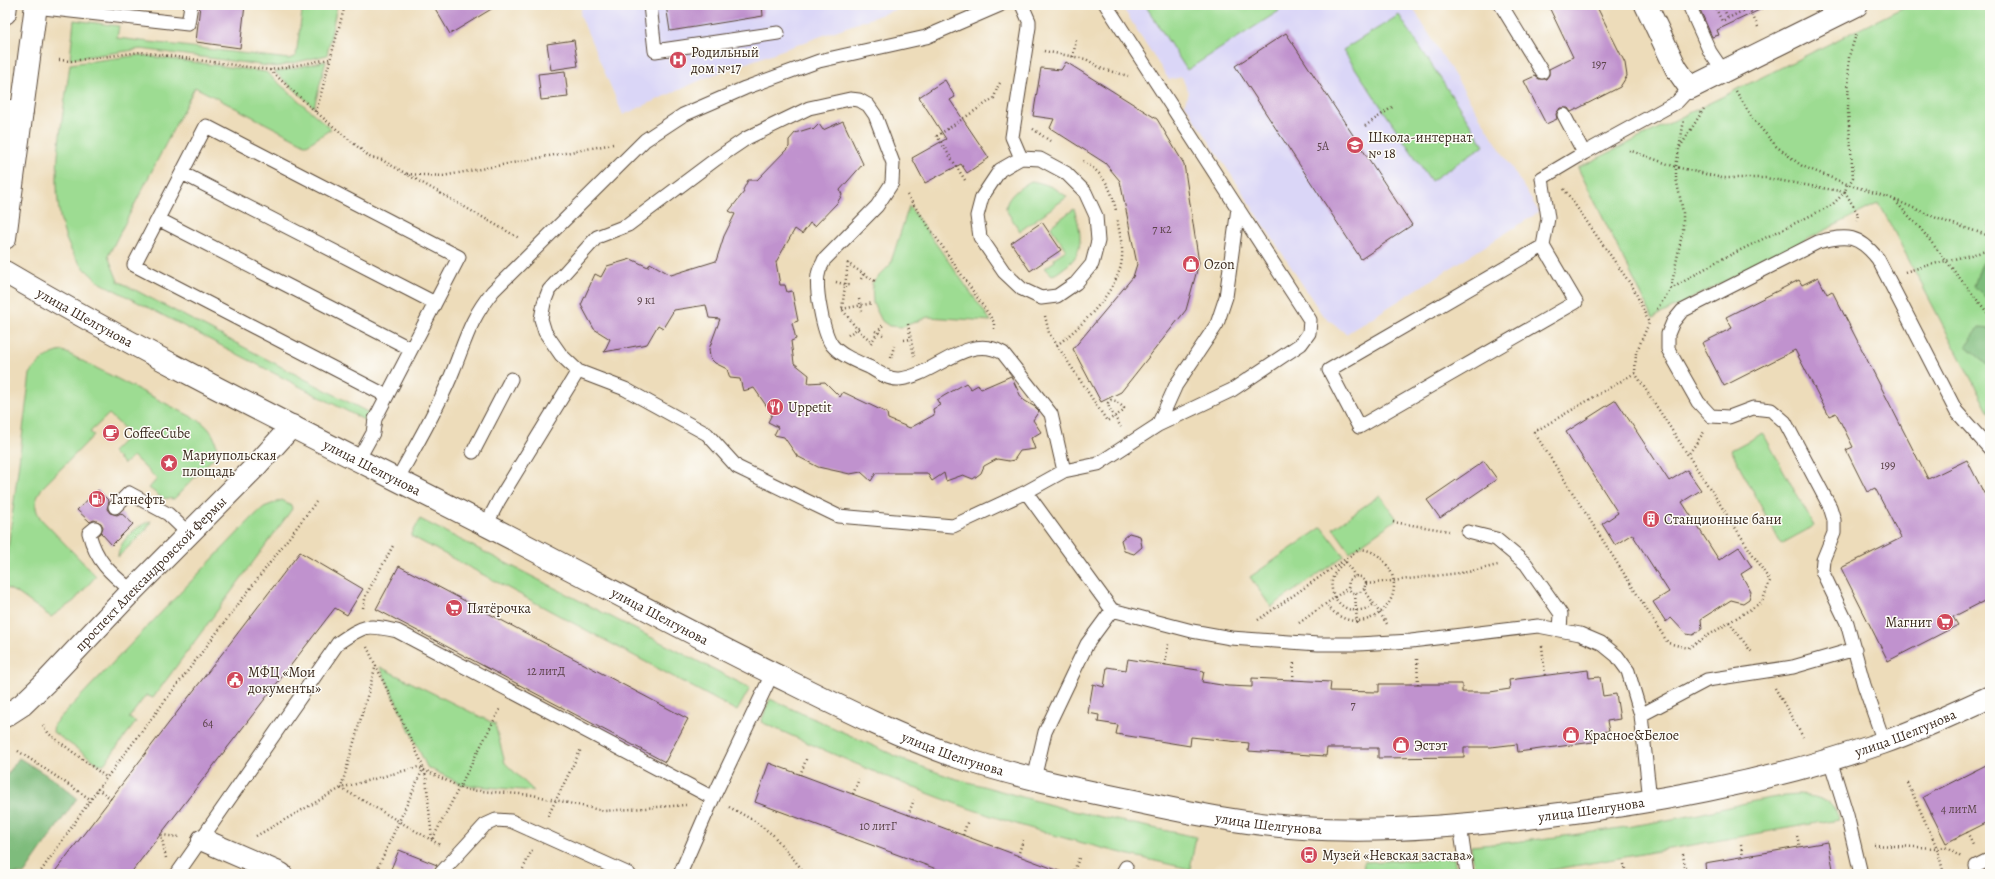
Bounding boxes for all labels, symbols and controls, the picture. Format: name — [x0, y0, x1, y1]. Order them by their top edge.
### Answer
place label: Родильный дом №17 — [690, 43, 759, 78]
hospital icon: Родильный дом №17 — [668, 50, 688, 70]
house number: 197 — [1592, 56, 1607, 72]
place label: Школа-интернат № 18 — [1368, 128, 1473, 163]
school or university icon: Школа-интернат № 18 — [1345, 135, 1365, 155]
house number: 5А — [1317, 138, 1330, 154]
house number: 7 к2 — [1152, 221, 1172, 237]
shop icon: Ozon — [1181, 254, 1201, 274]
place label: Ozon — [1204, 255, 1235, 274]
street label: улица Шелгунова — [32, 283, 137, 352]
house number: 9 к1 — [637, 292, 655, 308]
restaurant icon: Uppetit — [765, 397, 785, 417]
place label: Uppetit — [788, 398, 832, 417]
cafe icon: CoffeeCube — [101, 423, 121, 443]
place label: CoffeeCube — [124, 424, 190, 443]
street label: улица Шелгунова — [319, 435, 425, 501]
place label: Мариупольская площадь — [182, 446, 277, 481]
place icon: Мариупольская площадь — [159, 453, 179, 473]
house number: 199 — [1880, 457, 1896, 473]
fuel station icon: Татнефть — [87, 489, 107, 509]
place label: Татнефть — [110, 490, 165, 509]
street label: проспект Александровской Фермы — [71, 492, 231, 656]
building icon: Станционные бани — [1641, 509, 1661, 529]
place label: Станционные бани — [1664, 510, 1782, 529]
street label: улица Шелгунова — [607, 583, 712, 650]
supermarket icon: Пятёрочка — [444, 598, 464, 618]
place label: Пятёрочка — [467, 599, 531, 618]
supermarket icon: Магнит — [1935, 612, 1955, 632]
place label: Магнит — [1885, 613, 1932, 632]
place label: МФЦ «Мои документы» — [247, 663, 321, 698]
house number: 12 литД — [527, 663, 565, 679]
public building icon: МФЦ «Мои документы» — [225, 670, 245, 690]
house number: 7 — [1350, 697, 1356, 713]
street label: улица Шелгунова — [1851, 705, 1960, 762]
house number: 64 — [203, 715, 214, 731]
shop icon: Красное&Белое — [1561, 725, 1581, 745]
place label: Красное&Белое — [1584, 726, 1679, 745]
street label: улица Шелгунова — [898, 727, 1007, 781]
shop icon: Эстэт — [1391, 735, 1411, 755]
place label: Эстэт — [1414, 736, 1448, 755]
street label: улица Шелгунова — [1536, 793, 1646, 827]
house number: 4 литМ — [1941, 801, 1977, 817]
street label: улица Шелгунова — [1213, 808, 1323, 839]
house number: 10 литГ — [859, 818, 897, 834]
bus stop icon: Музей «Невская застава» — [1299, 845, 1319, 865]
place label: Музей «Невская застава» — [1322, 846, 1472, 865]

